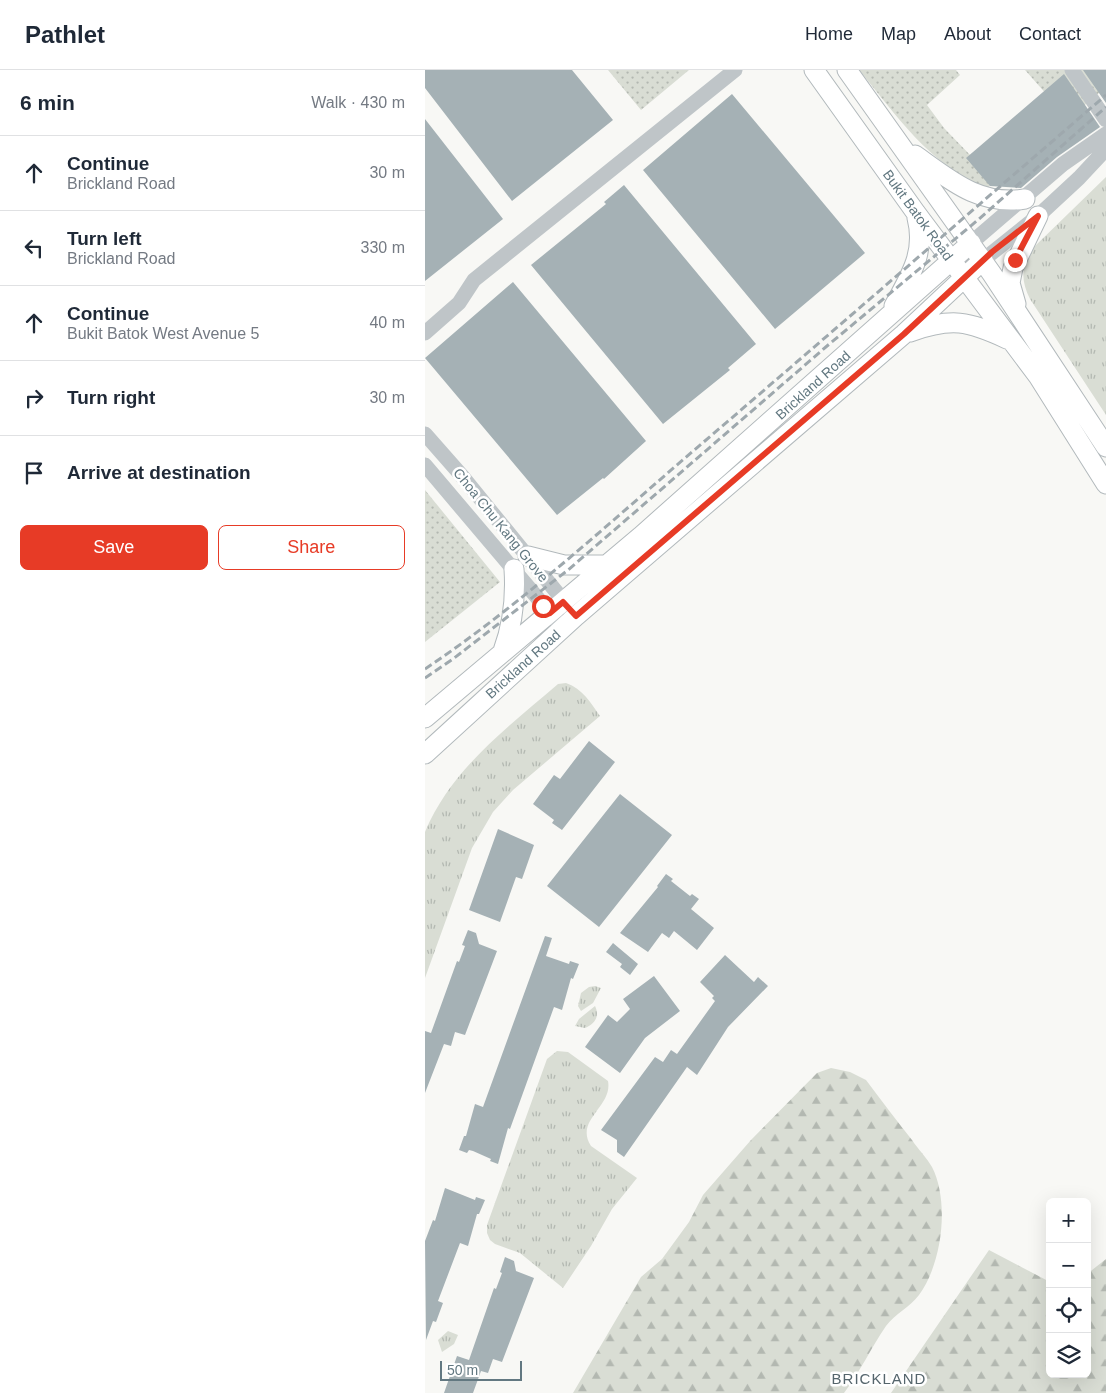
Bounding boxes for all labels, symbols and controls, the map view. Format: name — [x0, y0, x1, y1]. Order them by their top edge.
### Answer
text: Pathlet — [25, 21, 105, 48]
text: Home — [805, 24, 853, 44]
text: Map — [881, 24, 916, 44]
text: About — [944, 24, 991, 44]
text: Contact — [1019, 24, 1081, 44]
text: 6 min — [20, 91, 75, 114]
text: Walk · 430 m — [311, 94, 405, 111]
text: Continue — [67, 153, 149, 174]
icon: ahead — [20, 159, 48, 187]
text: 30 m — [369, 164, 405, 181]
street label: Bukit Batok Road — [880, 167, 956, 263]
text: Brickland Road — [67, 175, 176, 192]
text: Turn left — [67, 228, 142, 249]
icon: left — [20, 234, 48, 262]
text: 330 m — [361, 239, 405, 256]
route end — [1004, 249, 1027, 272]
text: Brickland Road — [67, 250, 176, 267]
text: Continue — [67, 303, 149, 324]
icon: ahead — [20, 309, 48, 337]
text: 40 m — [369, 314, 405, 331]
text: Bukit Batok West Avenue 5 — [67, 325, 259, 342]
street label: Brickland Road — [772, 347, 854, 423]
icon: right — [20, 384, 48, 412]
text: Turn right — [67, 387, 155, 408]
text: 30 m — [369, 389, 405, 406]
icon: arrive — [20, 459, 48, 487]
text: Arrive at destination — [67, 462, 251, 483]
street label: Choa Chu Kang Grove — [450, 465, 552, 585]
button: Save — [20, 525, 208, 570]
button: Share — [218, 525, 405, 570]
route start — [532, 595, 555, 618]
street label: Brickland Road — [482, 626, 564, 702]
map controls — [1046, 1198, 1091, 1378]
button: + — [1046, 1198, 1091, 1243]
button: − — [1046, 1243, 1091, 1288]
button: locate — [1046, 1288, 1091, 1333]
button: layers — [1046, 1333, 1091, 1378]
scale bar — [440, 1358, 523, 1381]
text: 50 m — [447, 1362, 478, 1378]
district label: BRICKLAND — [832, 1370, 926, 1387]

